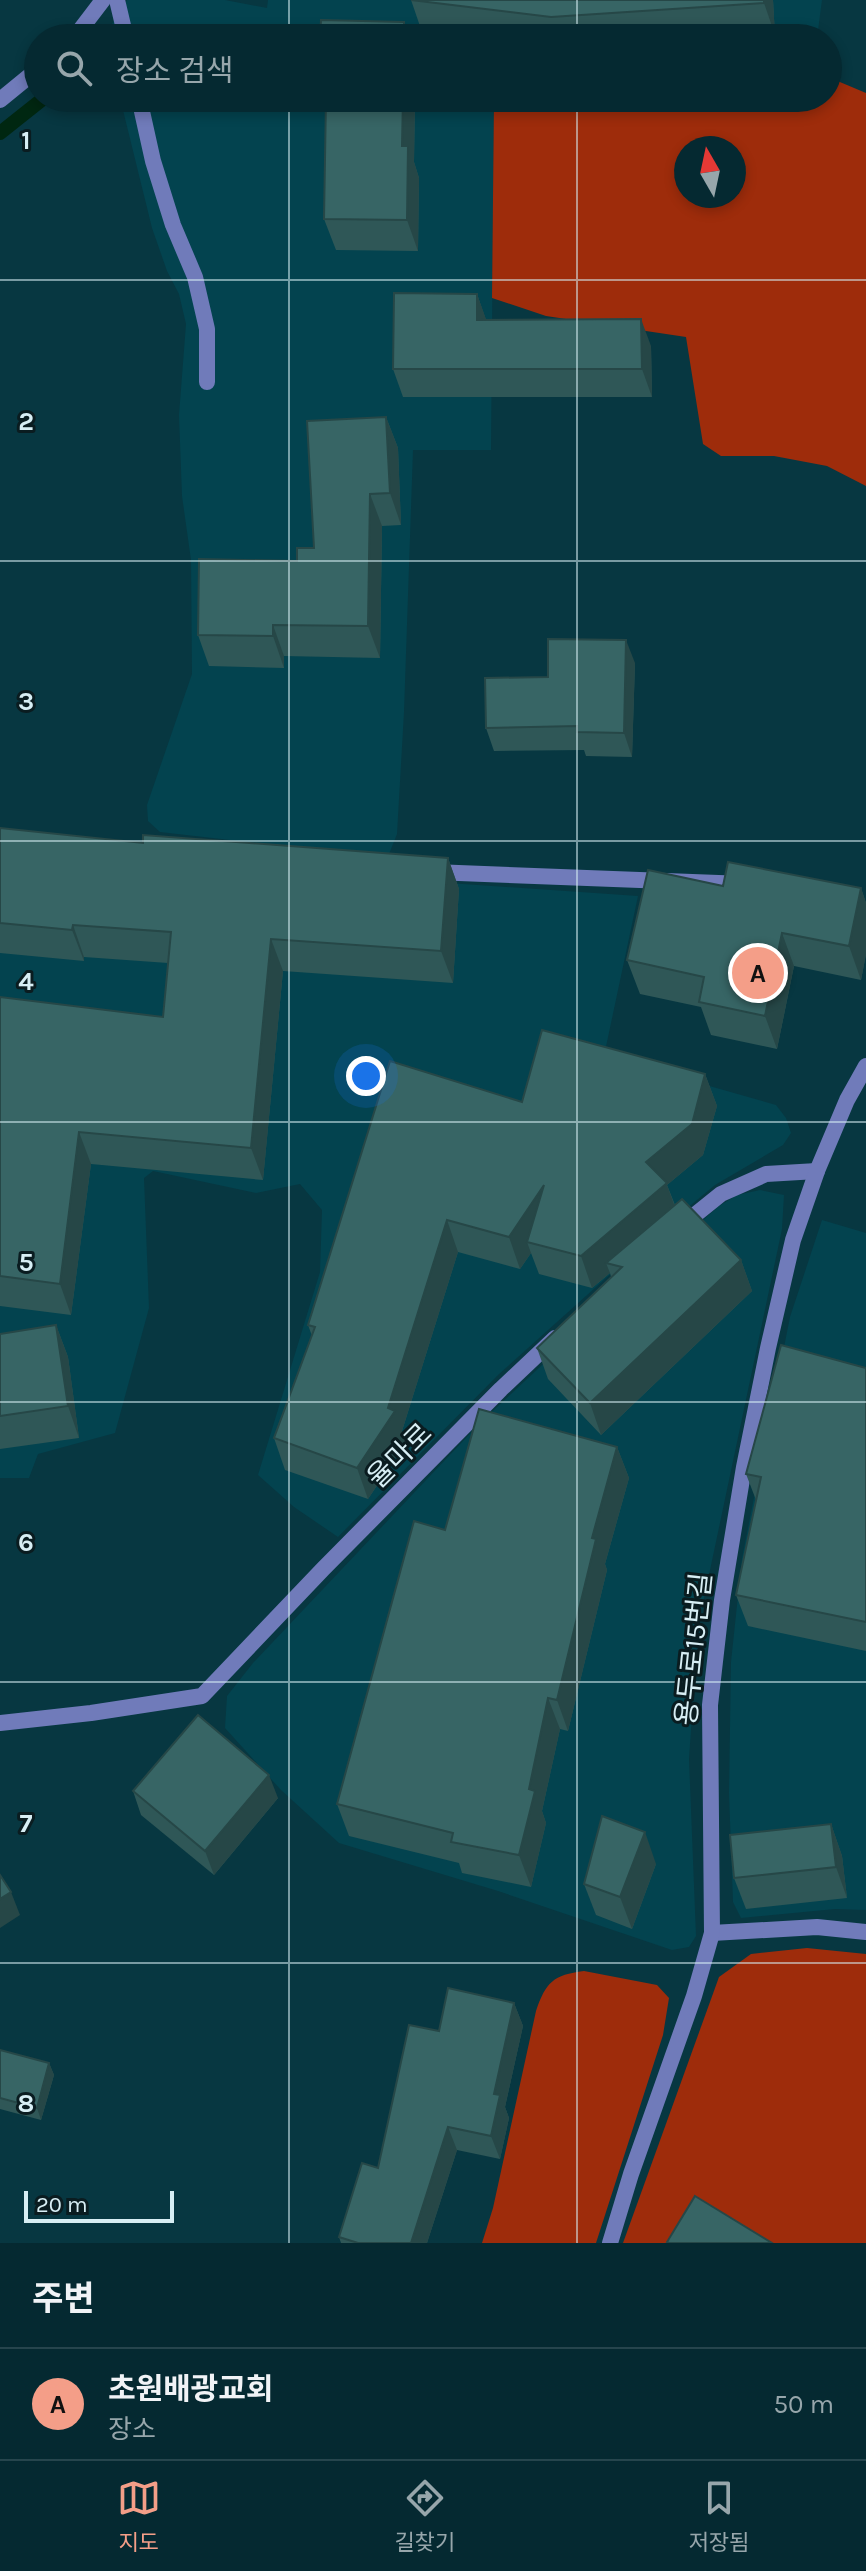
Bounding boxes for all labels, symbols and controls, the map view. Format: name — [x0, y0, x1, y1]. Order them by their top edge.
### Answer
search box — [24, 24, 842, 112]
icon: search — [52, 46, 96, 90]
text: 장소 검색 — [116, 53, 234, 89]
text: 1 — [21, 125, 31, 156]
north arrow — [674, 136, 746, 208]
text: 2 — [18, 406, 34, 437]
text: 3 — [18, 686, 34, 717]
pin: A — [732, 943, 784, 1003]
text: 4 — [18, 966, 34, 997]
your location — [346, 1056, 386, 1096]
text: 5 — [18, 1247, 34, 1278]
street label: 율마로 — [360, 1416, 438, 1494]
text: 6 — [18, 1527, 34, 1558]
street label: 용두로15번길 — [669, 1571, 718, 1727]
text: 7 — [20, 1808, 33, 1839]
text: 8 — [18, 2088, 34, 2119]
scale bar — [24, 2187, 174, 2223]
text: 20 m — [36, 2192, 88, 2218]
text: 주변 — [32, 2279, 95, 2319]
text: 초원배광교회 — [108, 2371, 274, 2407]
text: A — [50, 2389, 66, 2420]
text: 50 m — [773, 2389, 834, 2420]
text: 장소 — [108, 2414, 156, 2445]
tab: 지도 — [117, 2476, 161, 2556]
tab: 길찾기 — [394, 2476, 455, 2556]
tab: 저장됨 — [688, 2476, 749, 2556]

